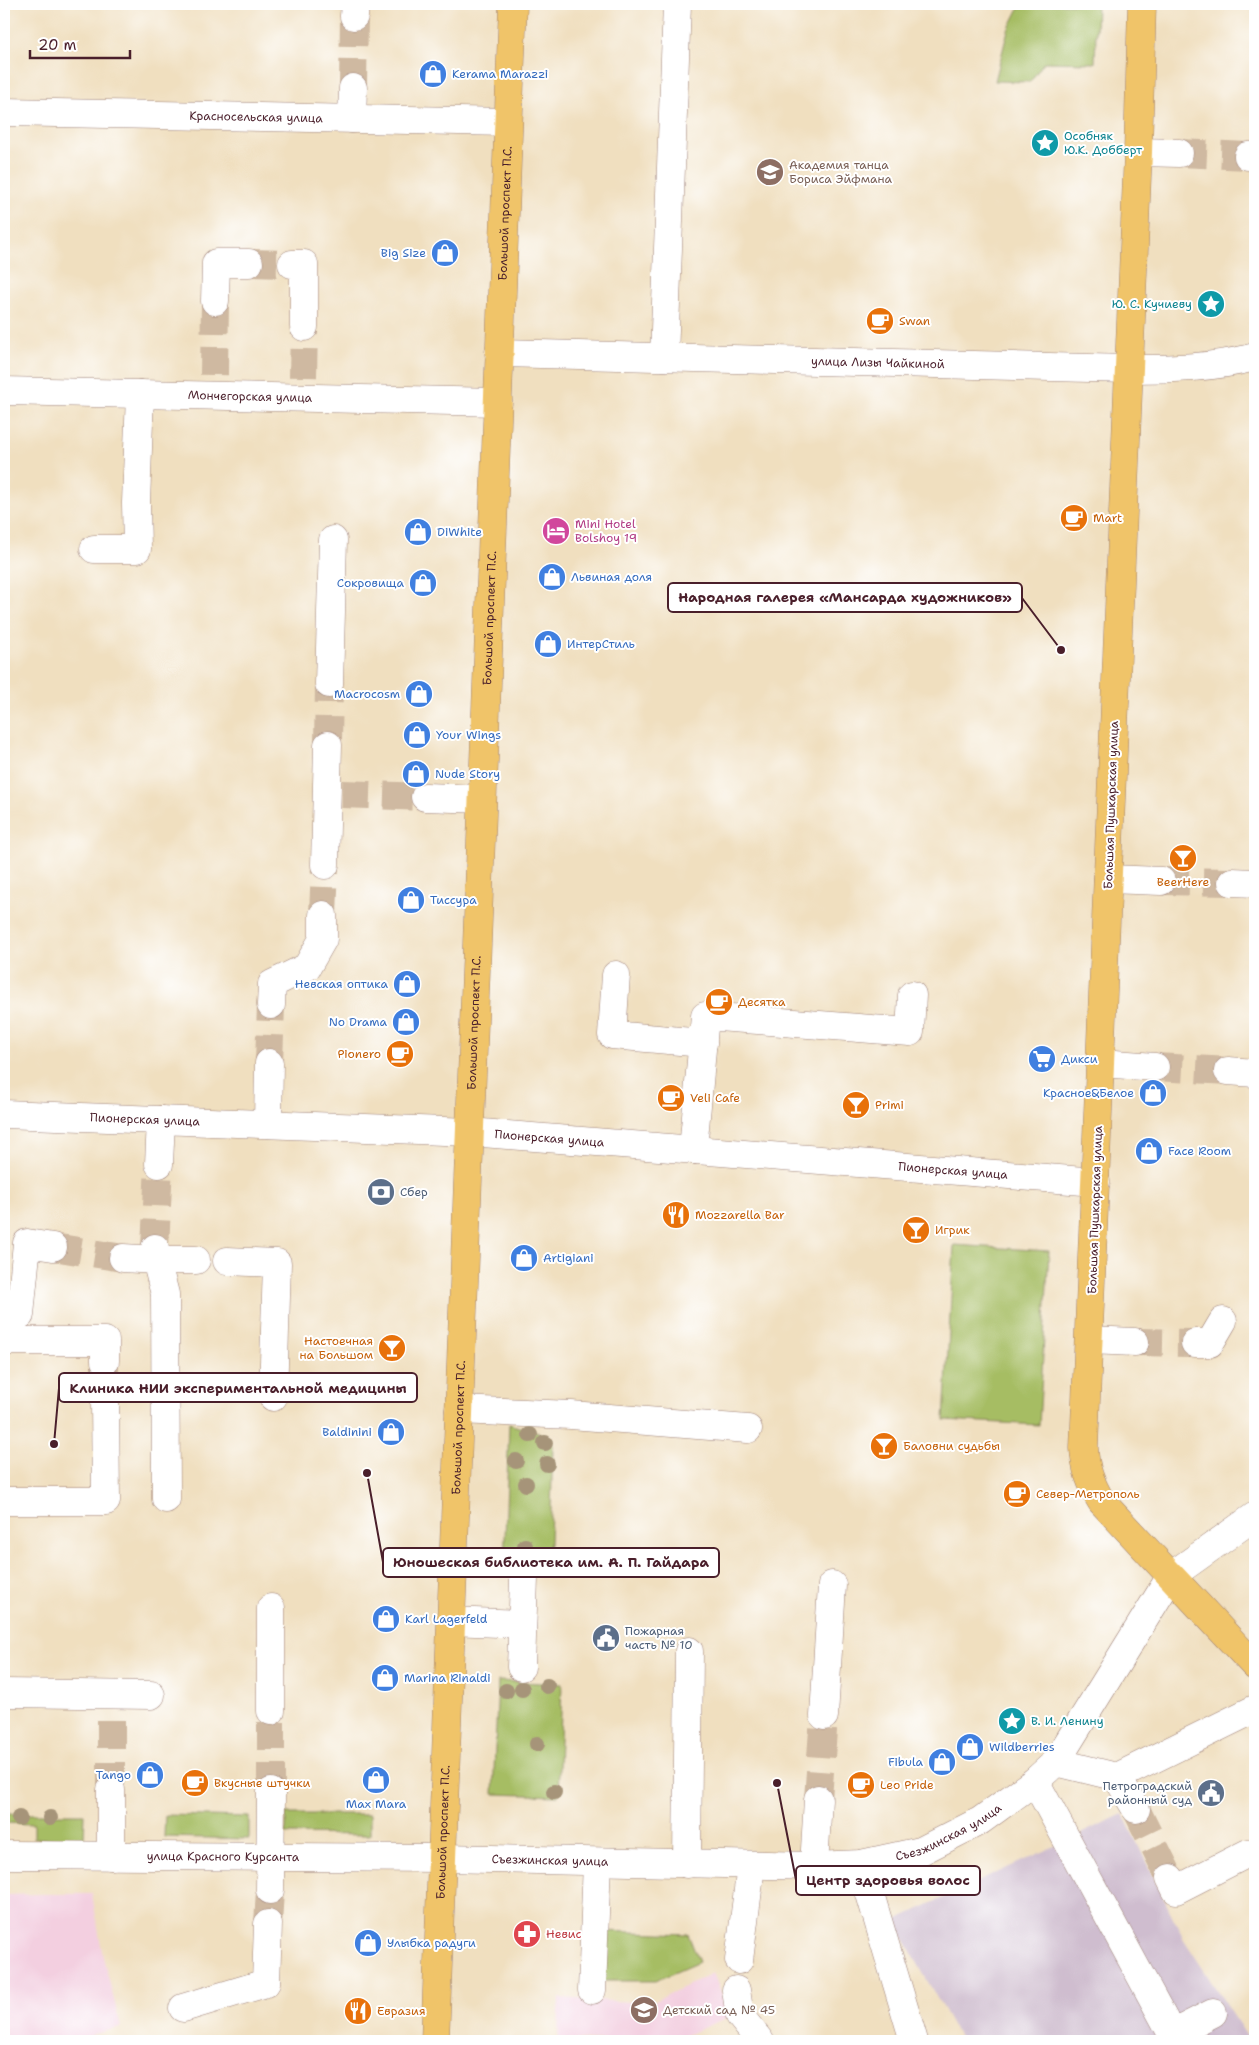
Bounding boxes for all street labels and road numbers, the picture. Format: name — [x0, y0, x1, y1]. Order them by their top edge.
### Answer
street label: Красносельская улица — [189, 108, 323, 126]
street label: Большой проспект П.С. — [494, 146, 516, 281]
street label: улица Лизы Чайкиной — [811, 353, 945, 372]
street label: Мончегорская улица — [188, 387, 313, 406]
street label: Большой проспект П.С. — [479, 550, 500, 686]
street label: Большая Пушкарская улица — [1100, 720, 1122, 890]
street label: Большой проспект П.С. — [463, 955, 485, 1090]
street label: Пионерская улица — [90, 1109, 201, 1130]
street label: Большая Пушкарская улица — [1084, 1125, 1106, 1295]
street label: Пионерская улица — [494, 1126, 605, 1151]
street label: Пионерская улица — [898, 1158, 1009, 1183]
street label: Большой проспект П.С. — [448, 1360, 469, 1495]
street label: Большой проспект П.С. — [432, 1765, 454, 1900]
street label: Съезжинская улица — [894, 1800, 1005, 1864]
street label: улица Красного Курсанта — [147, 1848, 300, 1865]
street label: Съезжинская улица — [491, 1851, 609, 1870]

